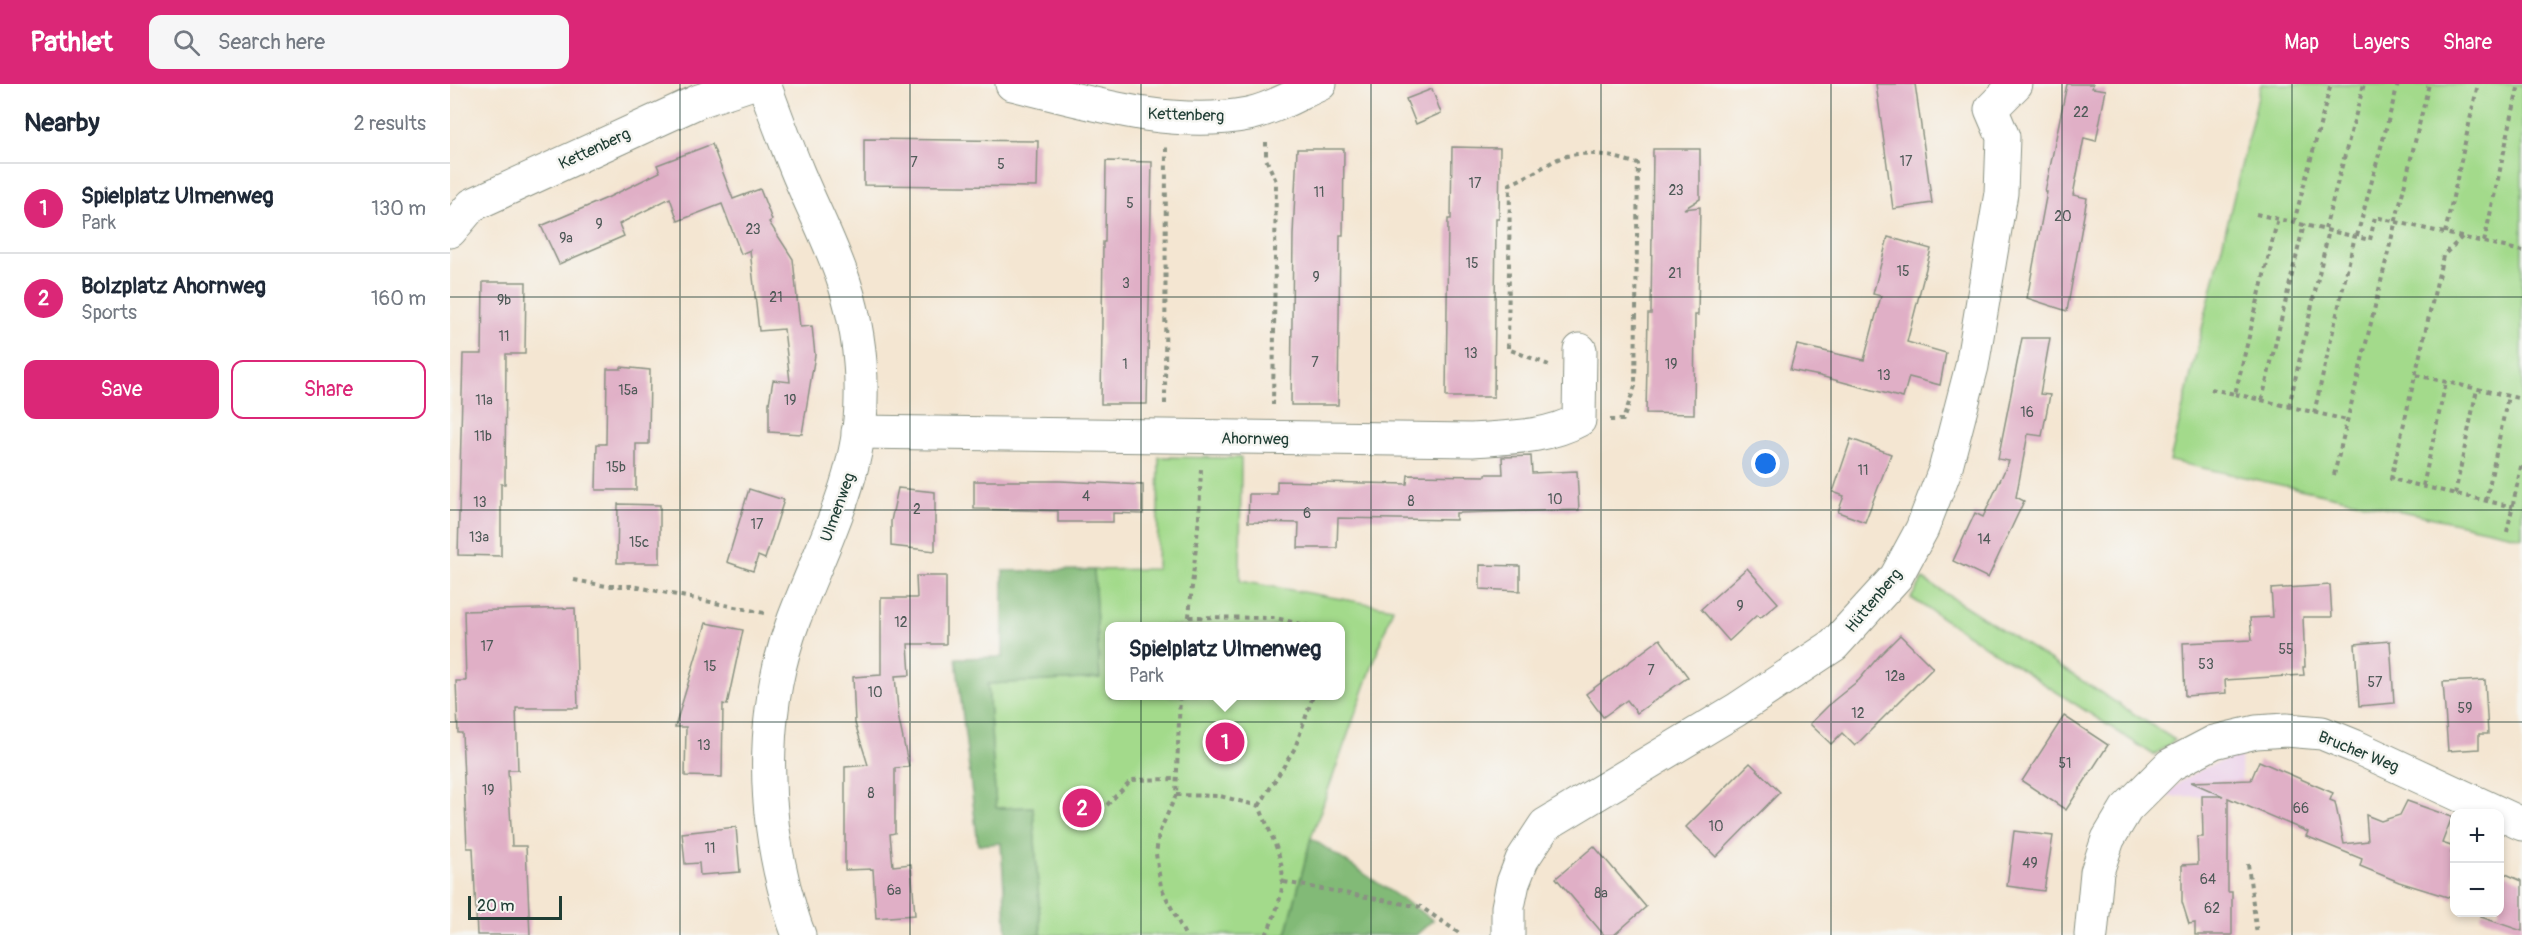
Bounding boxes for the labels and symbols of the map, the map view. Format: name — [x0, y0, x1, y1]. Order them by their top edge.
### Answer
street label: Kettenberg — [1147, 104, 1225, 126]
house number: 22 — [2073, 104, 2089, 121]
street label: Kettenberg — [556, 124, 633, 174]
house number: 17 — [1900, 153, 1913, 170]
house number: 7 — [910, 154, 918, 171]
house number: 5 — [997, 156, 1005, 173]
house number: 17 — [1469, 175, 1482, 192]
house number: 23 — [1668, 182, 1684, 199]
house number: 11 — [1314, 184, 1324, 201]
house number: 5 — [1126, 195, 1134, 212]
house number: 20 — [2054, 208, 2072, 225]
house number: 9 — [595, 216, 603, 233]
house number: 23 — [745, 221, 761, 238]
house number: 9a — [559, 230, 573, 247]
house number: 15 — [1465, 255, 1479, 272]
house number: 15 — [1896, 263, 1910, 280]
house number: 21 — [1668, 265, 1682, 282]
house number: 9 — [1312, 269, 1320, 286]
house number: 3 — [1122, 275, 1130, 292]
house number: 21 — [769, 289, 783, 306]
house number: 9b — [497, 292, 511, 309]
house number: 11 — [499, 328, 509, 345]
house number: 13 — [1464, 345, 1478, 362]
house number: 7 — [1311, 354, 1319, 371]
house number: 1 — [1122, 356, 1128, 373]
house number: 19 — [1665, 356, 1677, 373]
house number: 13 — [1877, 367, 1891, 384]
house number: 15a — [618, 382, 638, 399]
house number: 11a — [475, 392, 493, 409]
house number: 19 — [784, 392, 796, 409]
house number: 16 — [2020, 404, 2034, 421]
house number: 11b — [474, 428, 492, 445]
street label: Ahornweg — [1221, 428, 1289, 450]
your location — [1751, 449, 1780, 478]
house number: 15b — [606, 459, 626, 476]
house number: 11 — [1858, 462, 1868, 479]
street label: Ulmenweg — [816, 470, 860, 545]
house number: 4 — [1082, 488, 1090, 505]
house number: 10 — [1547, 491, 1563, 508]
house number: 8 — [1407, 493, 1415, 510]
house number: 13 — [473, 494, 487, 511]
house number: 2 — [913, 501, 921, 518]
house number: 6 — [1303, 505, 1311, 522]
house number: 17 — [751, 516, 764, 533]
house number: 13a — [469, 529, 489, 546]
house number: 14 — [1977, 531, 1991, 548]
house number: 15c — [629, 534, 649, 551]
street label: Hüttenberg — [1841, 565, 1906, 637]
house number: 9 — [1736, 598, 1744, 615]
house number: 12 — [894, 614, 908, 631]
house number: 17 — [481, 638, 494, 655]
house number: 55 — [2278, 641, 2294, 658]
house number: 53 — [2198, 656, 2214, 673]
house number: 15 — [703, 658, 717, 675]
house number: 7 — [1647, 662, 1655, 679]
house number: 12a — [1885, 668, 1905, 685]
house number: 57 — [2368, 674, 2383, 691]
house number: 10 — [867, 684, 883, 701]
house number: 59 — [2458, 700, 2472, 717]
house number: 12 — [1851, 705, 1865, 722]
pin: 1 — [1206, 720, 1244, 764]
street label: Brucher Weg — [2315, 727, 2402, 777]
house number: 13 — [697, 737, 711, 754]
house number: 51 — [2058, 755, 2072, 772]
house number: 19 — [482, 782, 494, 799]
house number: 8 — [867, 785, 875, 802]
pin: 2 — [1062, 786, 1102, 830]
house number: 66 — [2293, 800, 2309, 817]
house number: 10 — [1708, 818, 1724, 835]
house number: 11 — [705, 840, 715, 857]
house number: 49 — [2022, 855, 2038, 872]
house number: 64 — [2200, 871, 2216, 888]
house number: 6a — [887, 882, 901, 899]
house number: 8a — [1594, 885, 1608, 902]
scale bar — [468, 893, 562, 920]
house number: 62 — [2204, 900, 2220, 917]

